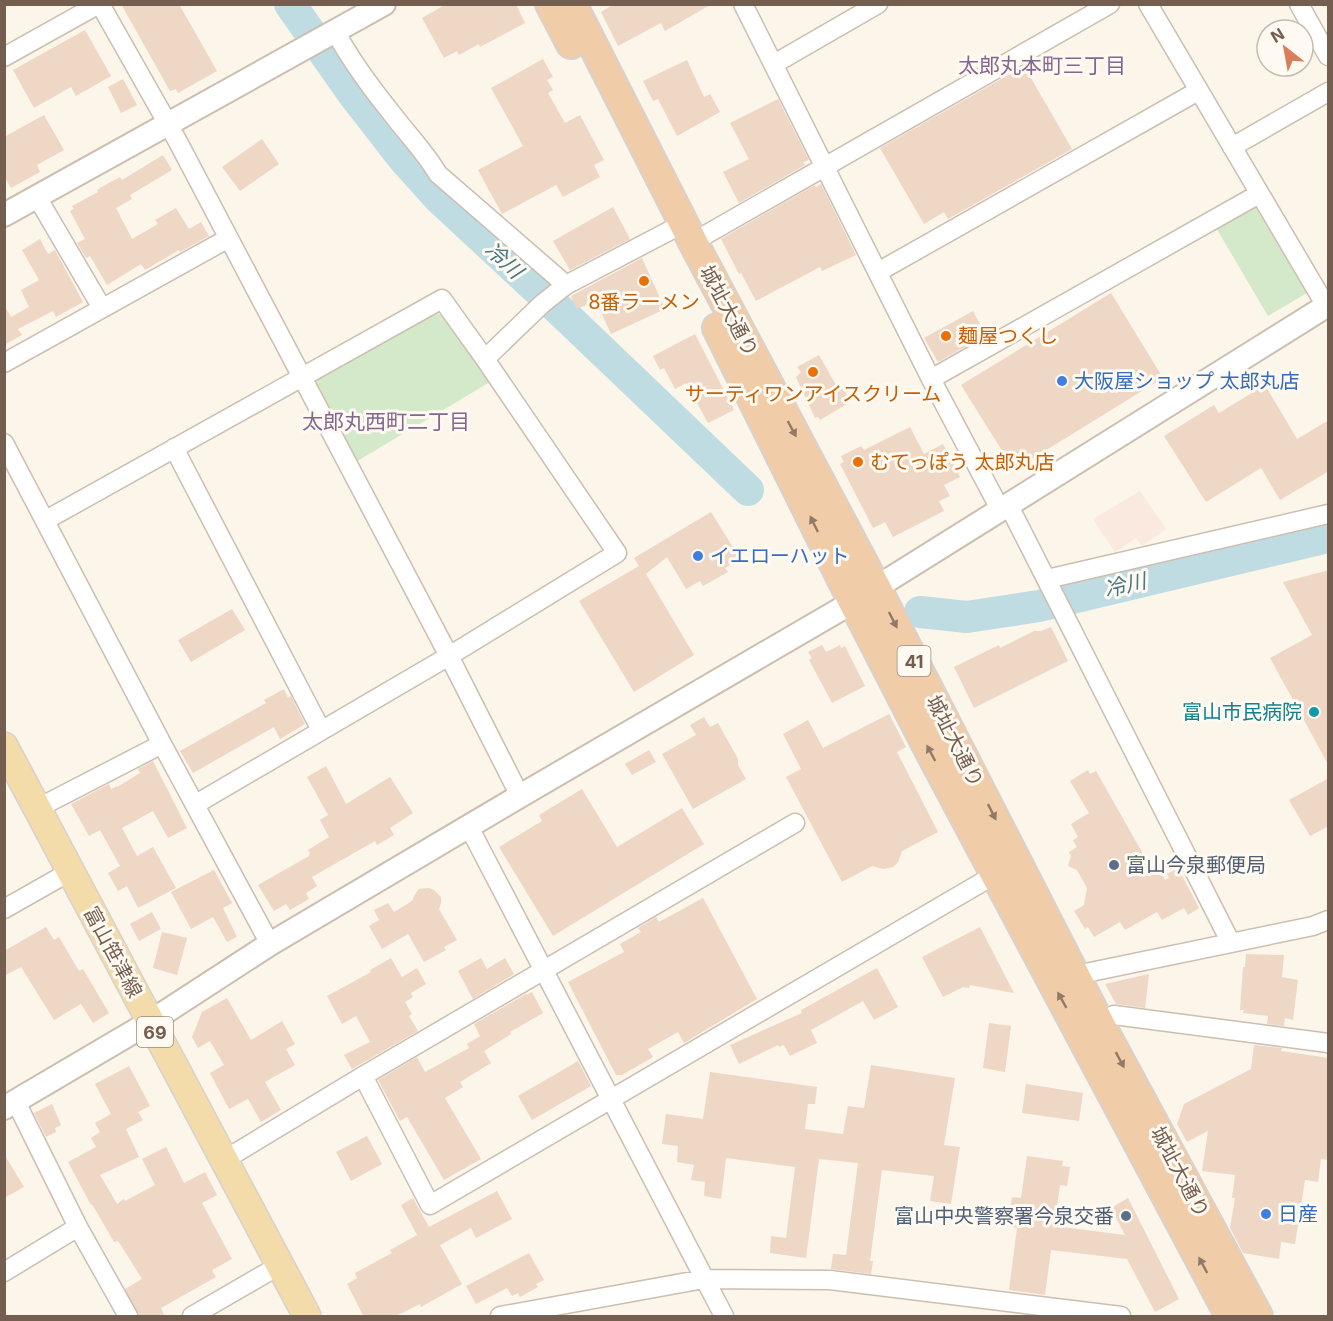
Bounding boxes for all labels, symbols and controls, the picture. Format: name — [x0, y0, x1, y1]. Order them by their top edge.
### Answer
north arrow — [1255, 18, 1315, 78]
text: N — [1267, 23, 1288, 47]
district label: 太郎丸本町三丁目 — [958, 53, 1126, 78]
water label: 冷川 — [480, 237, 529, 285]
street label: 城址大通り — [695, 261, 763, 361]
marker: 8番ラーメン — [637, 274, 651, 288]
place label: 8番ラーメン — [588, 290, 700, 314]
place label: 麺屋つくし — [958, 324, 1058, 348]
marker: 麺屋つくし — [939, 329, 953, 343]
marker: サーティワンアイスクリーム — [806, 365, 820, 379]
place label: 大阪屋ショップ 太郎丸店 — [1074, 369, 1300, 393]
marker: 大阪屋ショップ 太郎丸店 — [1055, 374, 1069, 388]
place label: サーティワンアイスクリーム — [685, 382, 941, 406]
district label: 太郎丸西町二丁目 — [302, 409, 470, 434]
one-way arrow — [787, 421, 797, 438]
place label: むてっぽう 太郎丸店 — [870, 450, 1054, 474]
marker: むてっぽう 太郎丸店 — [851, 455, 865, 469]
one-way arrow — [809, 515, 819, 532]
place label: イエローハット — [710, 544, 849, 568]
marker: イエローハット — [691, 549, 705, 563]
water label: 冷川 — [1102, 568, 1150, 602]
one-way arrow — [888, 612, 898, 629]
road number: 41 — [898, 646, 930, 676]
street label: 城址大通り — [922, 691, 988, 791]
place label: 富山市民病院 — [1182, 700, 1302, 724]
marker: 富山市民病院 — [1307, 705, 1321, 719]
one-way arrow — [926, 745, 936, 762]
one-way arrow — [987, 804, 997, 821]
place label: 富山今泉郵便局 — [1126, 853, 1266, 877]
marker: 富山今泉郵便局 — [1107, 858, 1121, 872]
street label: 富山笹津線 — [79, 902, 147, 1002]
one-way arrow — [1057, 991, 1067, 1008]
road number: 69 — [137, 1017, 173, 1047]
one-way arrow — [1115, 1052, 1125, 1069]
street label: 城址大通り — [1146, 1122, 1214, 1222]
place label: 日産 — [1278, 1202, 1318, 1226]
place label: 富山中央警察署今泉交番 — [894, 1204, 1114, 1228]
marker: 日産 — [1259, 1207, 1273, 1221]
marker: 富山中央警察署今泉交番 — [1119, 1209, 1133, 1223]
one-way arrow — [1198, 1256, 1208, 1273]

